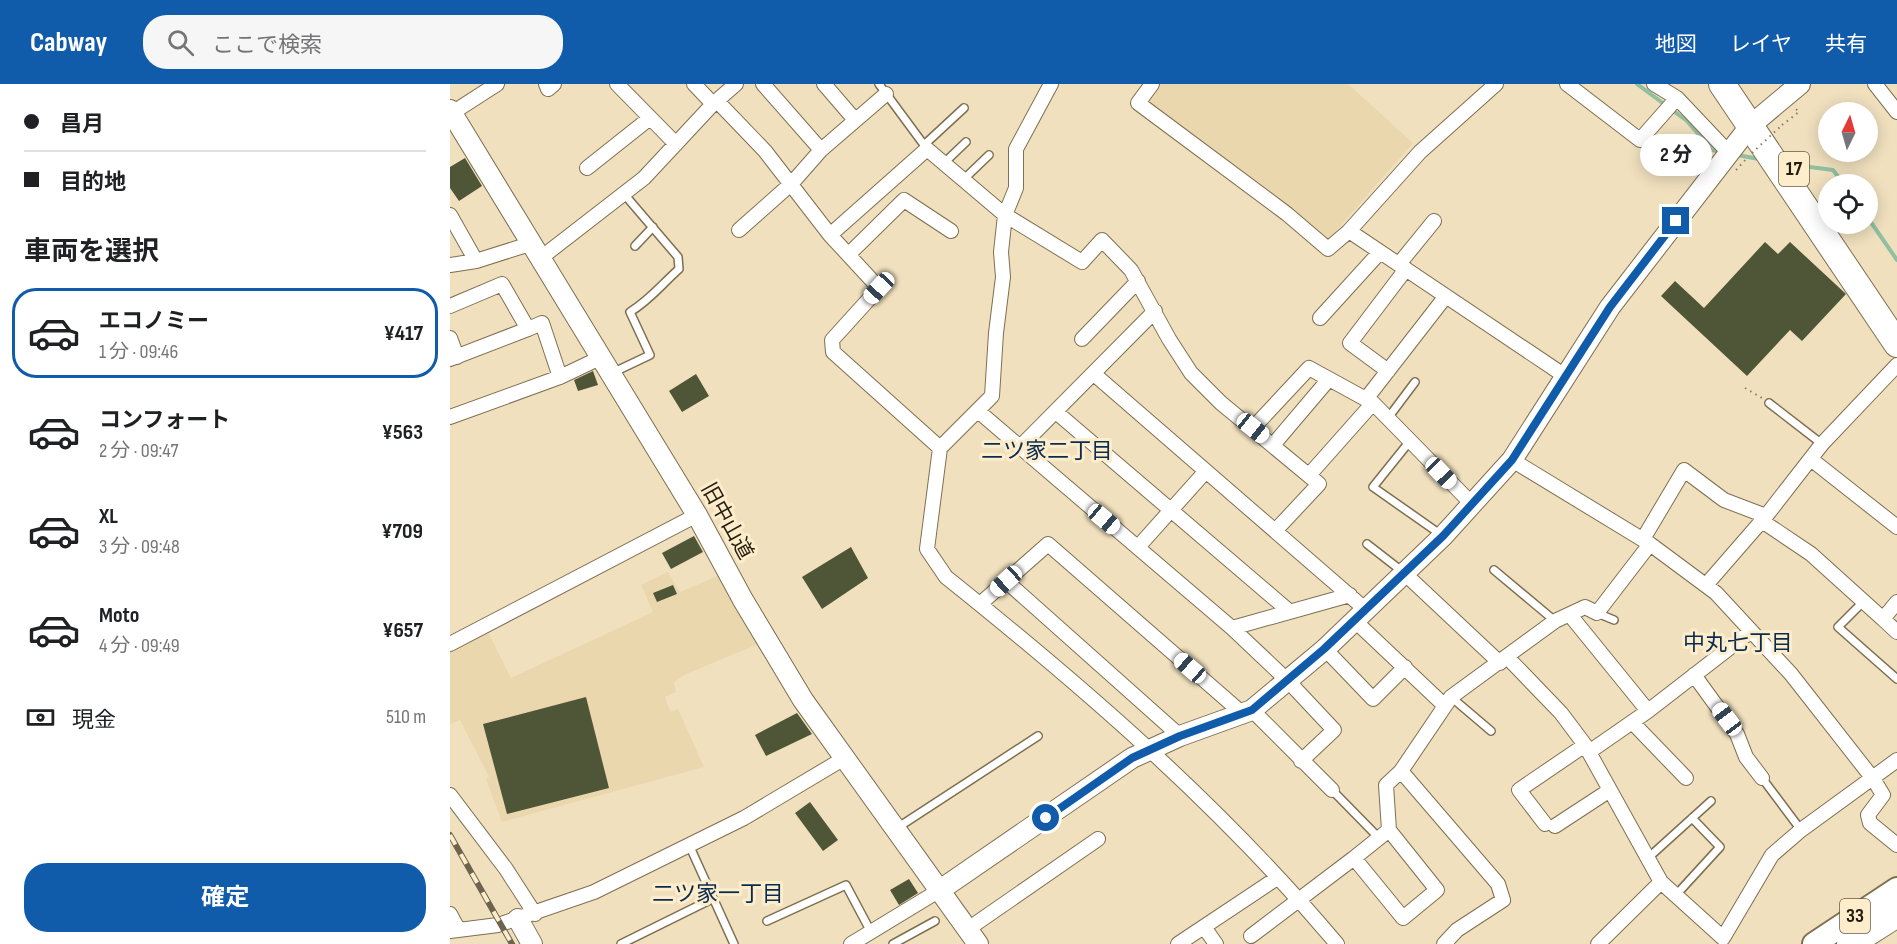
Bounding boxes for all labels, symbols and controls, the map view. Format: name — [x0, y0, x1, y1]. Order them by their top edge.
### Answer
search box — [143, 15, 563, 69]
text: Cabway — [30, 26, 107, 59]
icon: search — [164, 26, 197, 59]
text: ここで検索 — [212, 32, 322, 59]
text: 地図 — [1655, 32, 1697, 57]
text: レイヤ — [1730, 32, 1792, 57]
text: 共有 — [1825, 32, 1867, 57]
north arrow — [1818, 102, 1878, 162]
map controls — [1818, 102, 1878, 234]
text: 昌月 — [60, 111, 104, 138]
callout: 2 分 — [1640, 134, 1712, 176]
text: 2 分 — [1660, 143, 1692, 167]
road number: 17 — [1779, 152, 1809, 186]
text: 目的地 — [60, 169, 126, 196]
button: locate — [1818, 174, 1878, 234]
route end — [1662, 207, 1689, 234]
text: 車両を選択 — [24, 236, 159, 268]
car — [860, 269, 898, 307]
icon: car — [27, 306, 81, 360]
text: エコノミー — [99, 308, 209, 335]
text: ¥417 — [384, 320, 423, 347]
text: 1 分 · 09:46 — [99, 340, 178, 364]
icon: car — [27, 405, 81, 459]
text: コンフォート — [99, 407, 230, 434]
car — [1233, 410, 1273, 446]
text: ¥563 — [382, 419, 423, 446]
district label: 二ツ家二丁目 — [981, 438, 1113, 465]
text: 2 分 · 09:47 — [99, 439, 179, 463]
car — [1422, 454, 1460, 492]
street label: 旧中山道 — [696, 478, 758, 564]
car — [1084, 501, 1124, 537]
text: XL — [99, 503, 118, 530]
icon: car — [27, 504, 81, 558]
text: ¥709 — [381, 518, 423, 545]
text: 3 分 · 09:48 — [99, 535, 180, 559]
car — [987, 562, 1025, 600]
text: Moto — [99, 602, 139, 629]
icon: car — [27, 603, 81, 657]
text: ¥657 — [382, 617, 423, 644]
district label: 中丸七丁目 — [1683, 630, 1793, 657]
text: 4 分 · 09:49 — [99, 634, 180, 658]
car — [1171, 649, 1209, 687]
car — [1709, 699, 1745, 739]
icon: cash — [24, 701, 57, 734]
text: 510 m — [386, 705, 426, 729]
text: 現金 — [72, 707, 116, 734]
route start — [1032, 804, 1059, 831]
button: 確定 — [24, 863, 426, 932]
district label: 二ツ家一丁目 — [652, 881, 784, 908]
road number: 33 — [1840, 899, 1870, 933]

